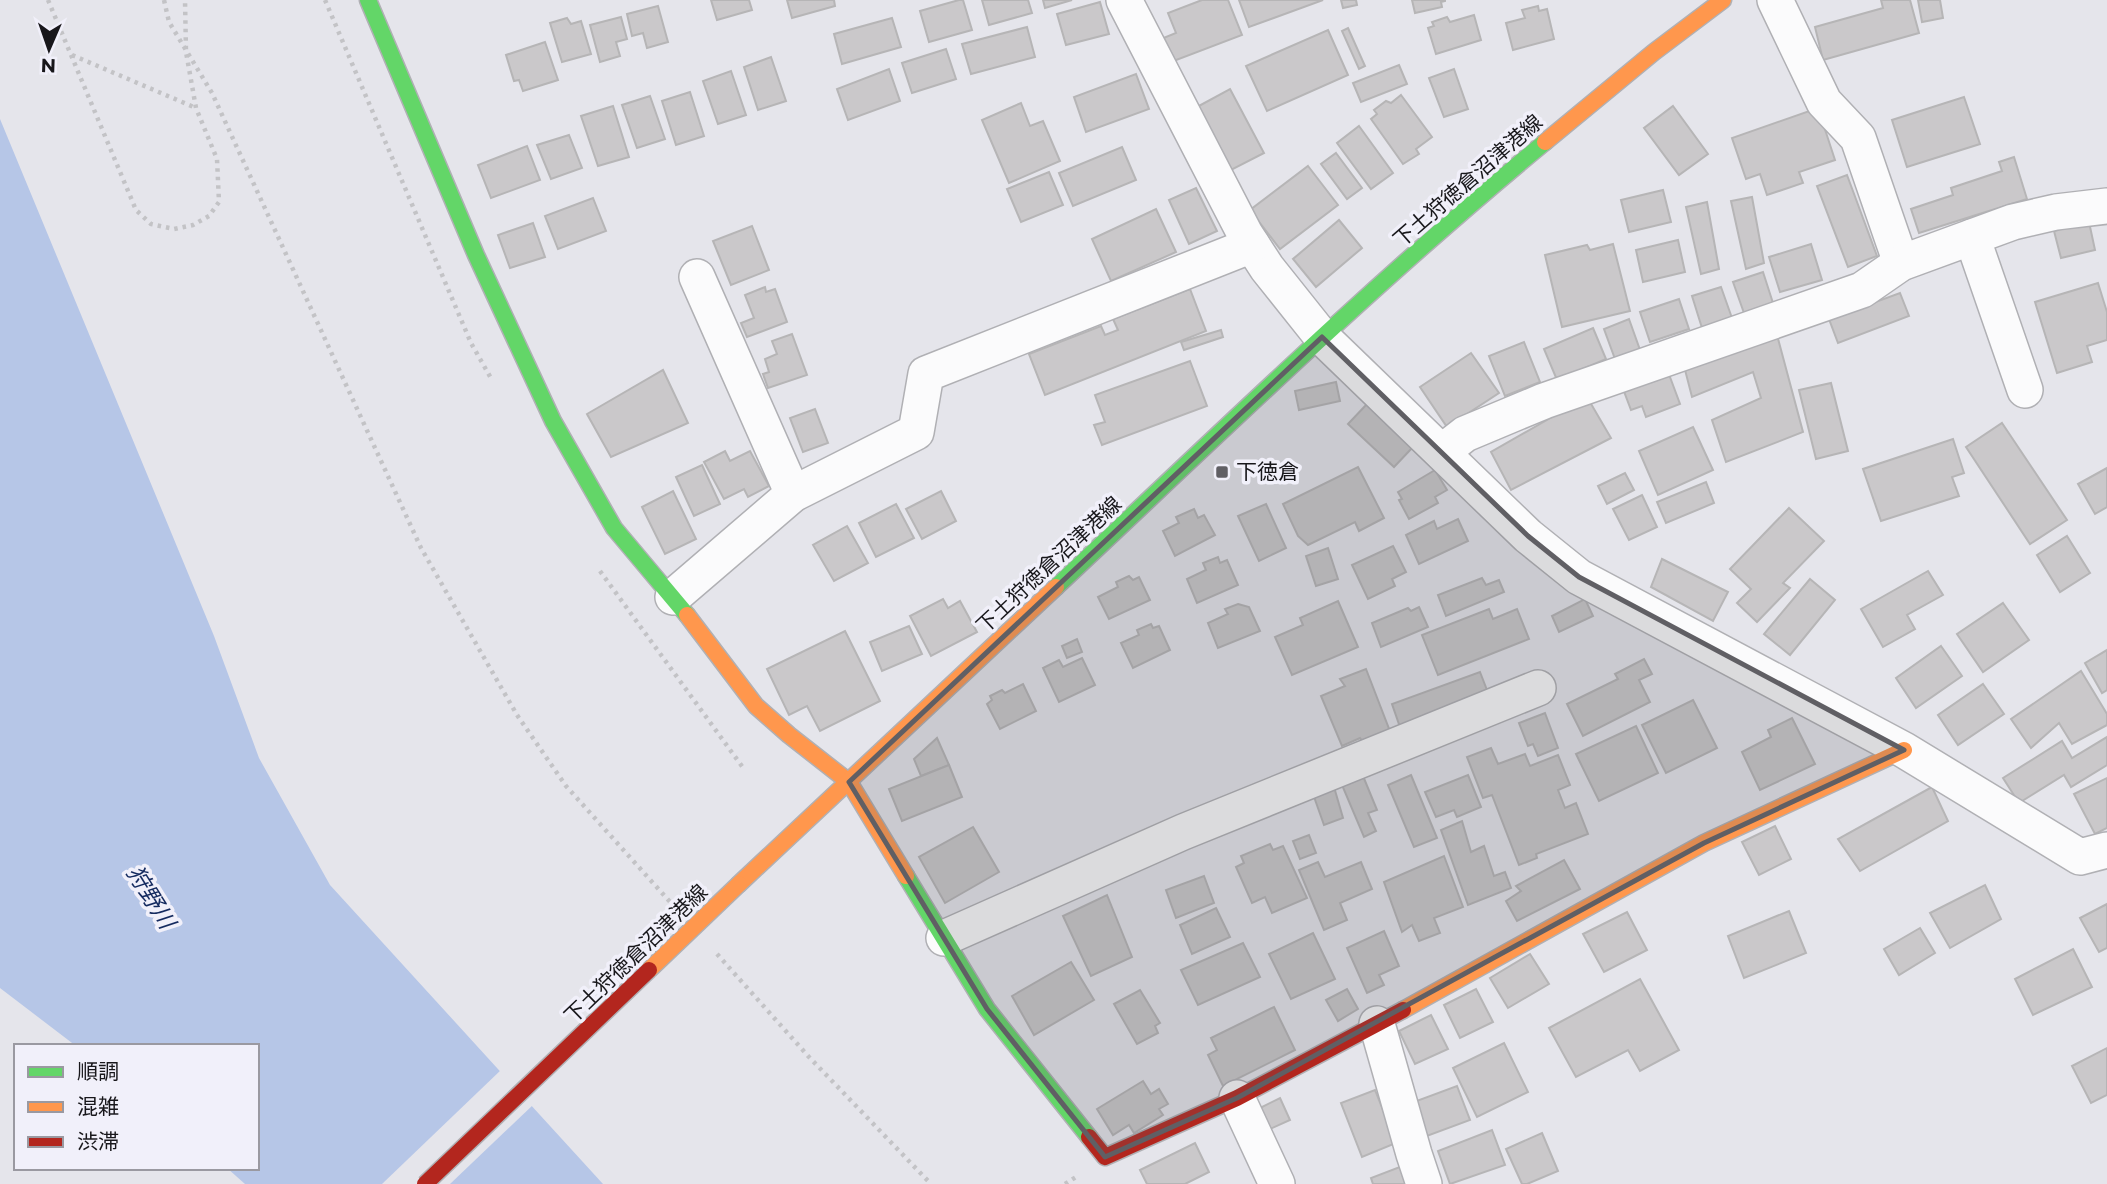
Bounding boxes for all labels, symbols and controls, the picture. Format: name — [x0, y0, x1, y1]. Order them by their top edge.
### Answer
north arrow — [14, 14, 84, 84]
text: N — [40, 54, 57, 77]
street label: 下土狩徳倉沼津港線 — [1388, 109, 1547, 252]
place label: 下徳倉 — [1236, 459, 1299, 484]
marker: 下徳倉 — [1214, 464, 1230, 480]
street label: 下土狩徳倉沼津港線 — [971, 491, 1126, 638]
water label: 狩野川 — [121, 860, 183, 936]
street label: 下土狩徳倉沼津港線 — [559, 879, 712, 1028]
legend — [14, 1044, 259, 1170]
text: 順調 — [77, 1059, 119, 1084]
text: 混雑 — [77, 1094, 119, 1119]
text: 渋滞 — [77, 1129, 119, 1154]

